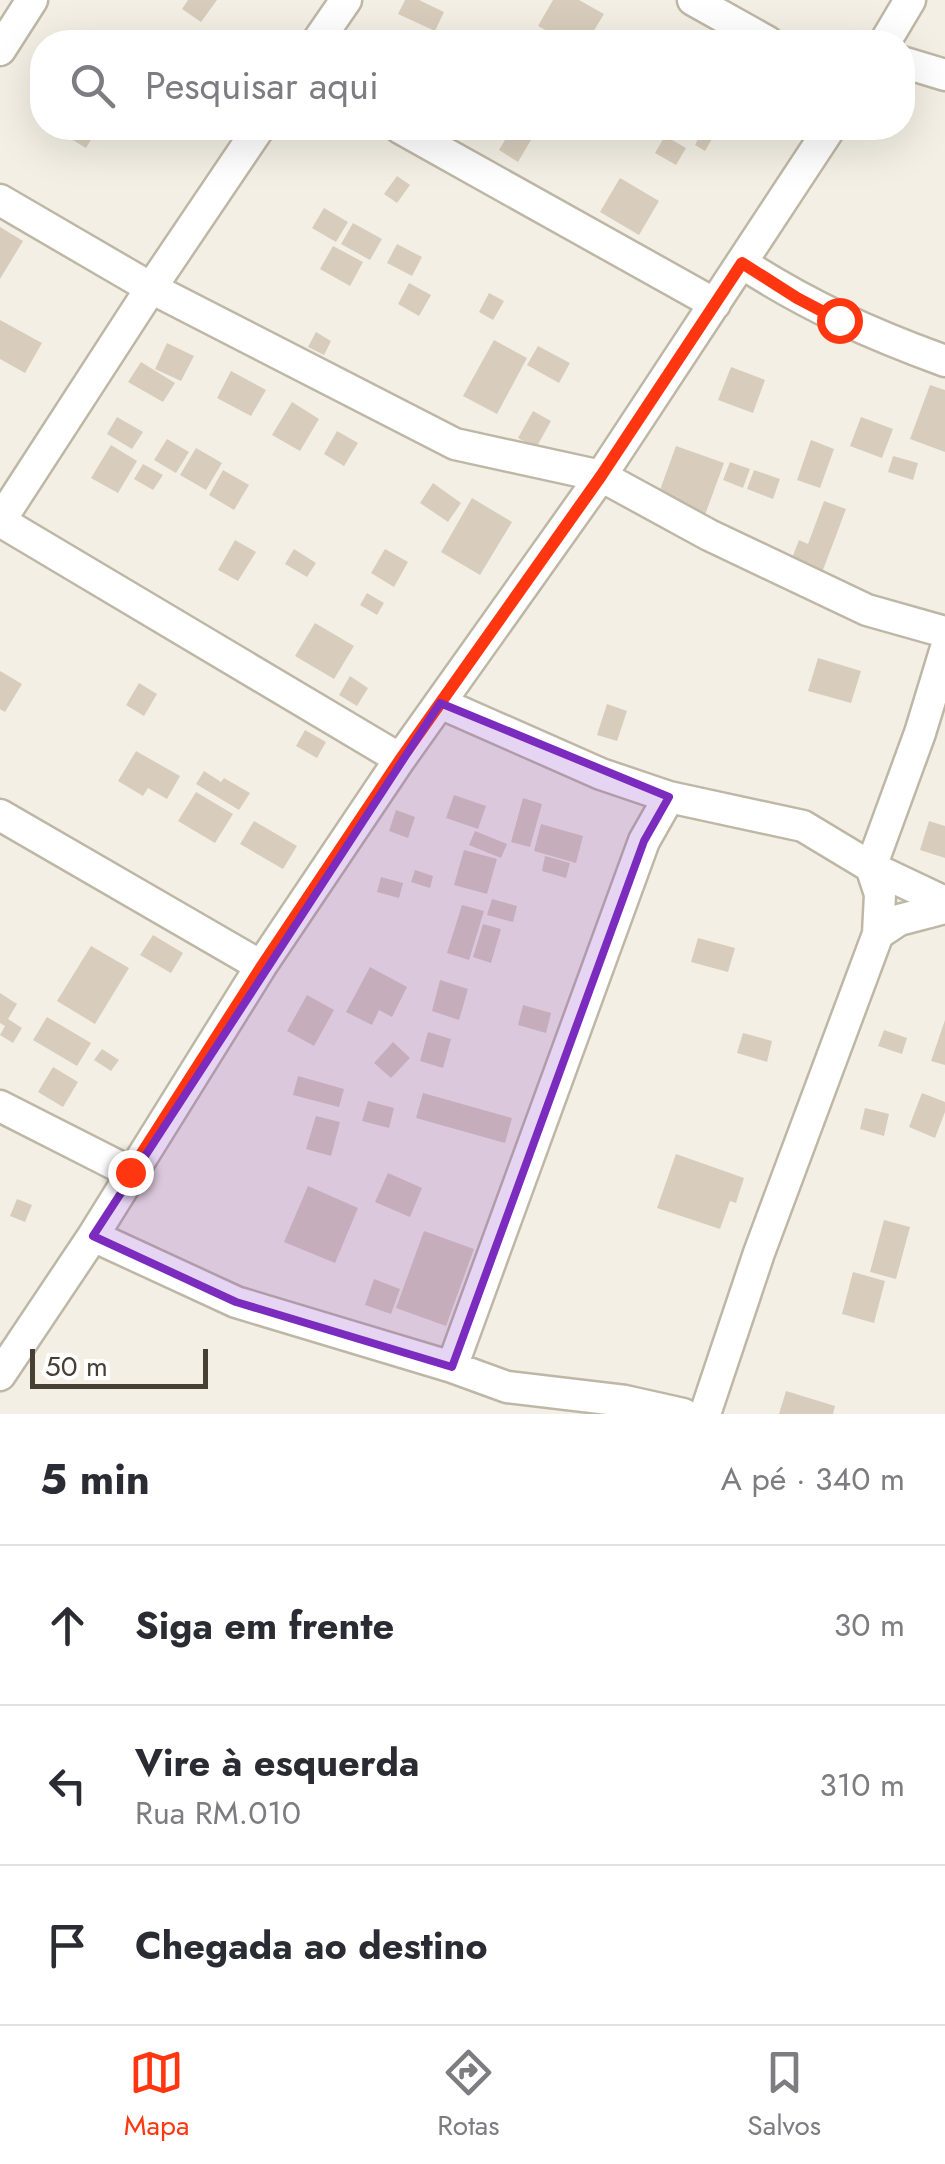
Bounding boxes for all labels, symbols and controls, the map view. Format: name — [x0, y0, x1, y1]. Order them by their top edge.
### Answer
search box — [30, 30, 915, 140]
icon: search — [65, 58, 120, 113]
text: Pesquisar aqui — [145, 58, 379, 113]
route start — [817, 298, 863, 344]
route end — [108, 1150, 154, 1196]
scale bar — [30, 1344, 208, 1388]
text: 50 m — [45, 1346, 108, 1387]
text: 5 min — [40, 1449, 150, 1510]
text: A pé · 340 m — [721, 1456, 905, 1502]
icon: ahead — [40, 1598, 95, 1653]
text: Siga em frente — [135, 1598, 394, 1653]
text: 30 m — [834, 1602, 905, 1648]
text: Vire à esquerda — [135, 1735, 419, 1790]
icon: left — [40, 1758, 95, 1813]
text: 310 m — [819, 1762, 905, 1808]
text: Rua RM.010 — [135, 1790, 301, 1836]
icon: arrive — [40, 1918, 95, 1973]
text: Chegada ao destino — [135, 1918, 488, 1973]
tab: Mapa — [124, 2045, 189, 2146]
tab: Rotas — [437, 2045, 500, 2146]
tab: Salvos — [747, 2045, 821, 2146]

